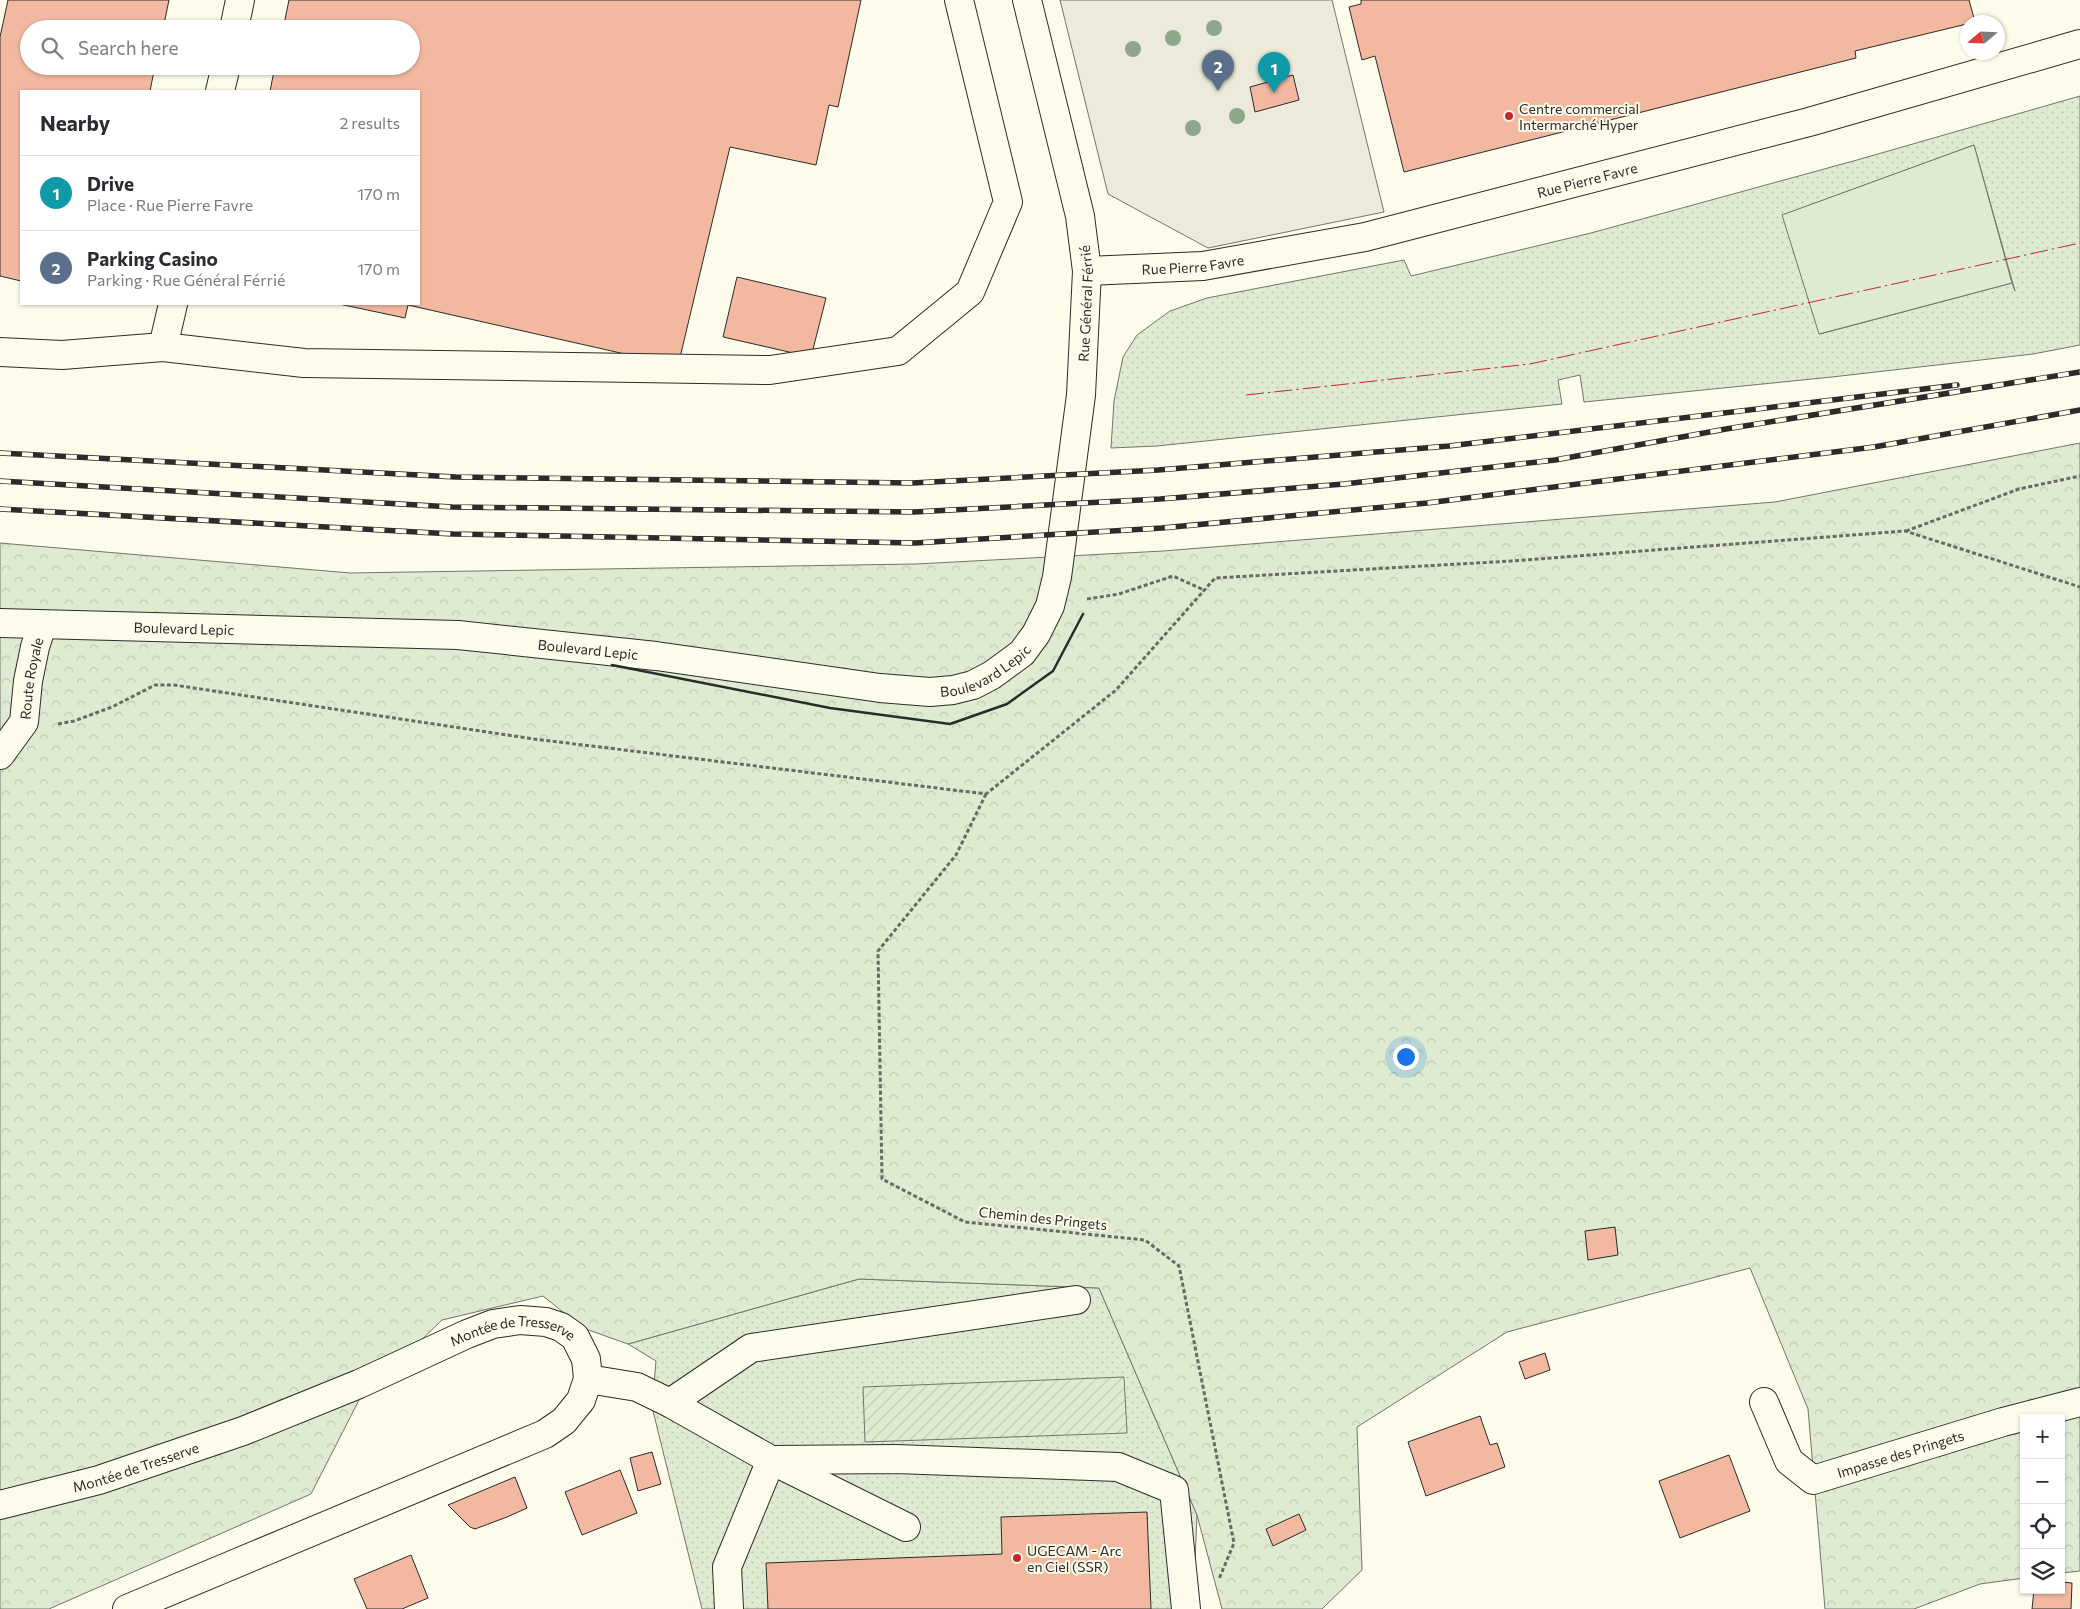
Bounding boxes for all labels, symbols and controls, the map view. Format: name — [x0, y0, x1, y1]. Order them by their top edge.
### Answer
north arrow — [1960, 15, 2005, 60]
search box — [20, 20, 420, 75]
icon: search — [38, 34, 66, 62]
text: Search here — [78, 36, 178, 59]
pin: 2 — [1202, 50, 1234, 91]
pin: 1 — [1258, 52, 1290, 93]
place label: Centre commercial Intermarché Hyper — [1519, 100, 1639, 133]
text: Nearby — [40, 110, 110, 135]
marker: Centre commercial Intermarché Hyper — [1503, 110, 1515, 122]
text: 2 results — [339, 113, 400, 132]
street label: Rue Pierre Favre — [1535, 158, 1639, 201]
text: Drive — [87, 172, 134, 195]
text: 1 — [52, 184, 60, 203]
text: 170 m — [357, 184, 400, 203]
text: Place · Rue Pierre Favre — [87, 195, 253, 214]
street label: Rue Général Férrié — [1074, 244, 1096, 362]
text: Parking Casino — [87, 247, 218, 270]
street label: Rue Pierre Favre — [1141, 250, 1245, 277]
text: 2 — [51, 259, 61, 278]
text: 170 m — [357, 259, 400, 278]
text: Parking · Rue Général Férrié — [87, 270, 286, 289]
street label: Boulevard Lepic — [133, 618, 235, 638]
street label: Route Royale — [16, 635, 46, 720]
street label: Boulevard Lepic — [537, 635, 639, 663]
street label: Boulevard Lepic — [939, 641, 1034, 700]
your location — [1393, 1044, 1419, 1070]
street label: Chemin des Pringets — [978, 1203, 1108, 1233]
text: Montée de Tresserve — [447, 1311, 579, 1349]
street label: Montée de Tresserve — [445, 1334, 577, 1354]
map controls — [2020, 1414, 2065, 1594]
button: + — [2020, 1414, 2065, 1459]
street label: Impasse des Pringets — [1835, 1426, 1966, 1481]
street label: Montée de Tresserve — [71, 1438, 201, 1495]
button: − — [2020, 1459, 2065, 1504]
button: locate — [2020, 1504, 2065, 1549]
place label: UGECAM - Arc en Ciel (SSR) — [1027, 1542, 1122, 1575]
button: layers — [2020, 1549, 2065, 1594]
marker: UGECAM - Arc en Ciel (SSR) — [1011, 1552, 1023, 1564]

